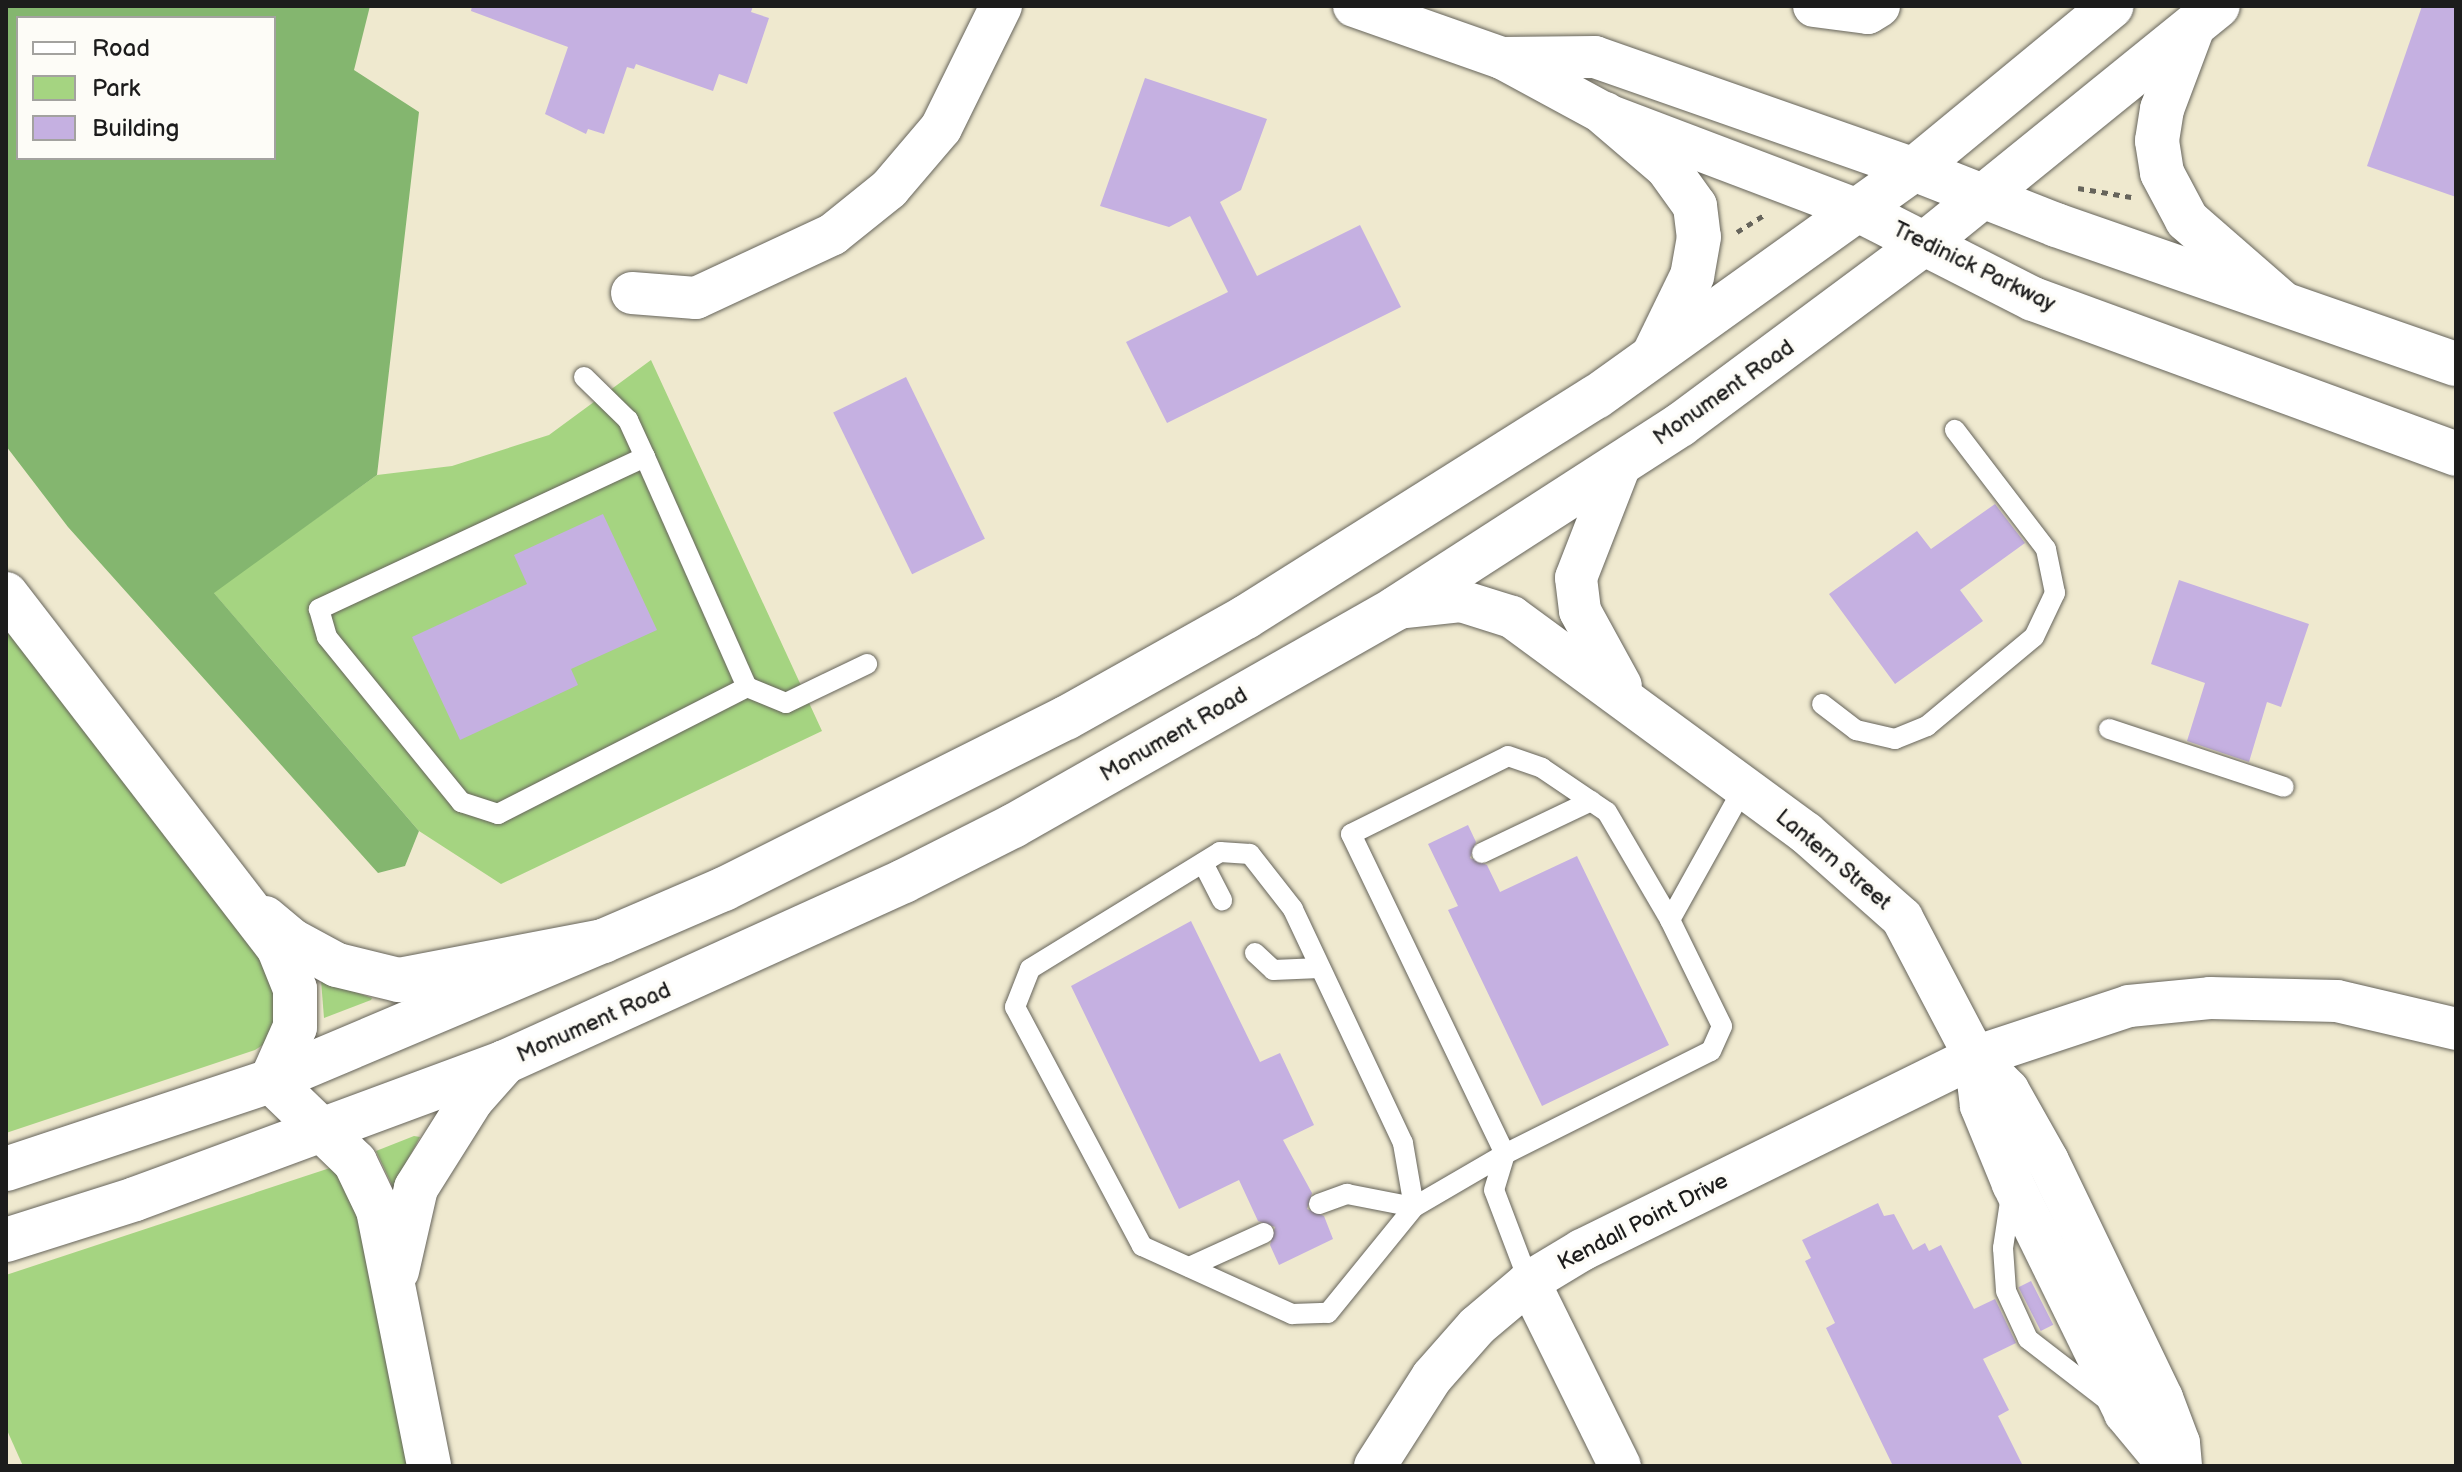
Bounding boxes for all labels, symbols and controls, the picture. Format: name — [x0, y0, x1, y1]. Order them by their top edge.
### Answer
legend — [16, 16, 276, 160]
text: Road — [92, 34, 150, 63]
text: Park — [92, 74, 140, 103]
text: Building — [92, 114, 179, 143]
street label: Tredinick Parkway — [1888, 216, 2060, 318]
street label: Monument Road — [1649, 335, 1799, 451]
street label: Monument Road — [1096, 682, 1252, 788]
street label: Lantern Street — [1770, 804, 1896, 916]
street label: Monument Road — [513, 977, 675, 1069]
street label: Kendall Point Drive — [1553, 1168, 1733, 1276]

